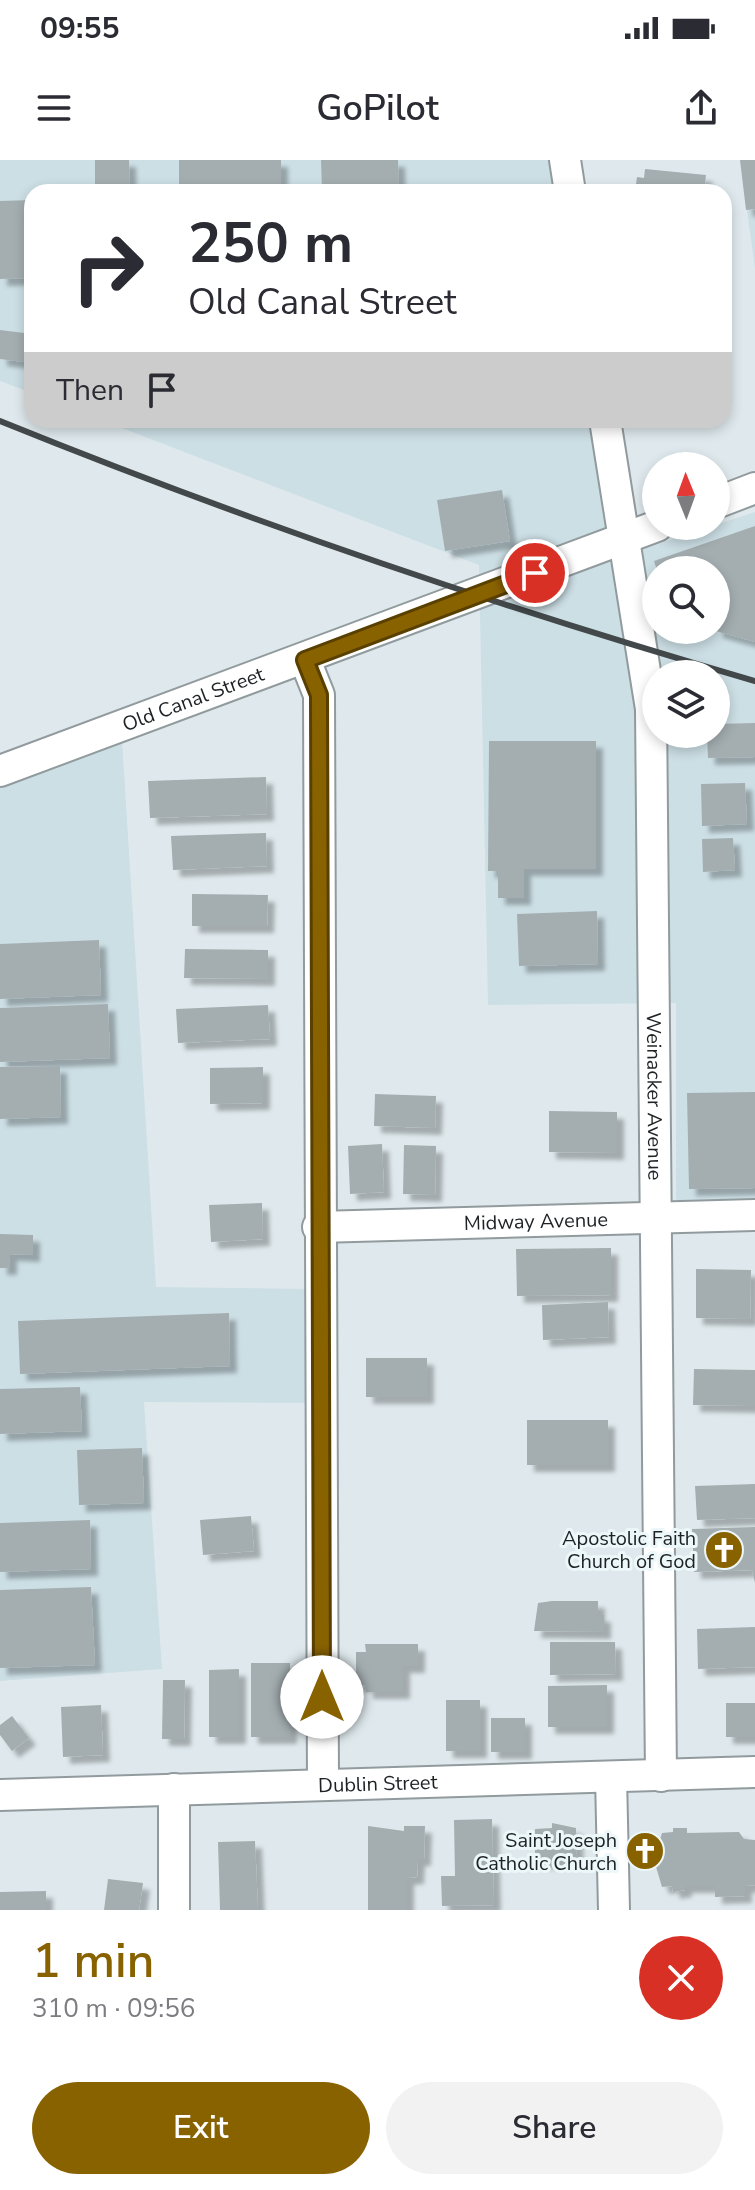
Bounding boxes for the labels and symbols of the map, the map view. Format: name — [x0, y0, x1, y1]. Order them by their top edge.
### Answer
north arrow — [642, 452, 730, 540]
pin — [501, 539, 569, 607]
street label: Old Canal Street — [118, 660, 269, 738]
street label: Weinacker Avenue — [640, 1012, 668, 1181]
street label: Midway Avenue — [464, 1206, 608, 1237]
place label: Apostolic Faith Church of God — [562, 1525, 696, 1575]
church icon: Apostolic Faith Church of God — [703, 1529, 745, 1571]
position arrow — [280, 1655, 364, 1739]
street label: Dublin Street — [318, 1769, 439, 1799]
place label: Saint Joseph Catholic Church — [475, 1827, 617, 1877]
church icon: Saint Joseph Catholic Church — [624, 1830, 666, 1872]

